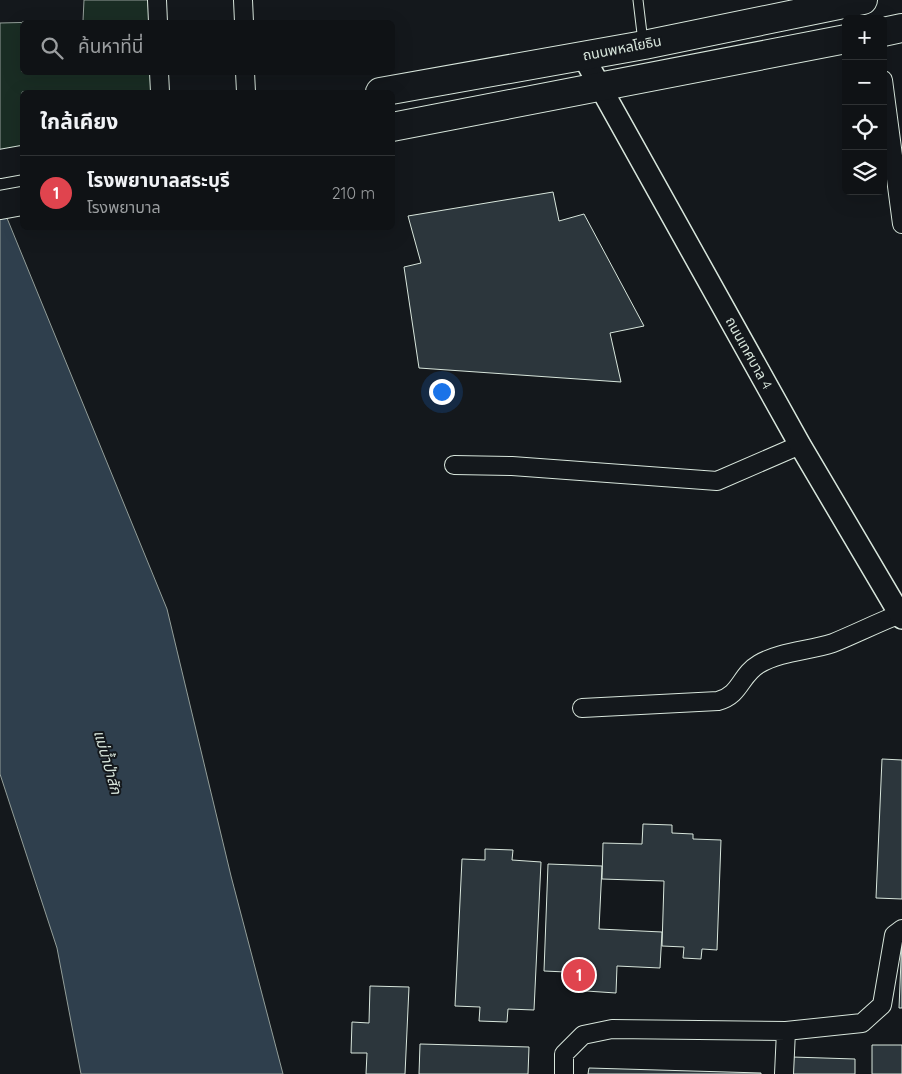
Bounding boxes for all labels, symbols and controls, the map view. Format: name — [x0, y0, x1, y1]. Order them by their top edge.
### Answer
map controls — [842, 15, 887, 195]
button: + — [842, 15, 887, 60]
search box — [20, 20, 395, 75]
street label: ถนนพหลโยธิน — [581, 32, 663, 64]
icon: search — [38, 34, 66, 62]
text: ค้นหาที่นี่ — [78, 34, 143, 58]
button: − — [842, 60, 887, 105]
button: locate — [842, 105, 887, 150]
text: ใกล้เคียง — [40, 108, 118, 134]
button: layers — [842, 150, 887, 195]
text: โรงพยาบาลสระบุรี — [87, 168, 230, 192]
text: 1 — [53, 183, 59, 203]
text: 210 m — [332, 183, 375, 203]
text: โรงพยาบาล — [87, 197, 161, 217]
street label: ถนนเทศบาล 4 — [722, 313, 776, 393]
your location — [429, 379, 455, 405]
water label: แม่น้ำป่าสัก — [90, 727, 127, 797]
pin: 1 — [563, 956, 595, 994]

